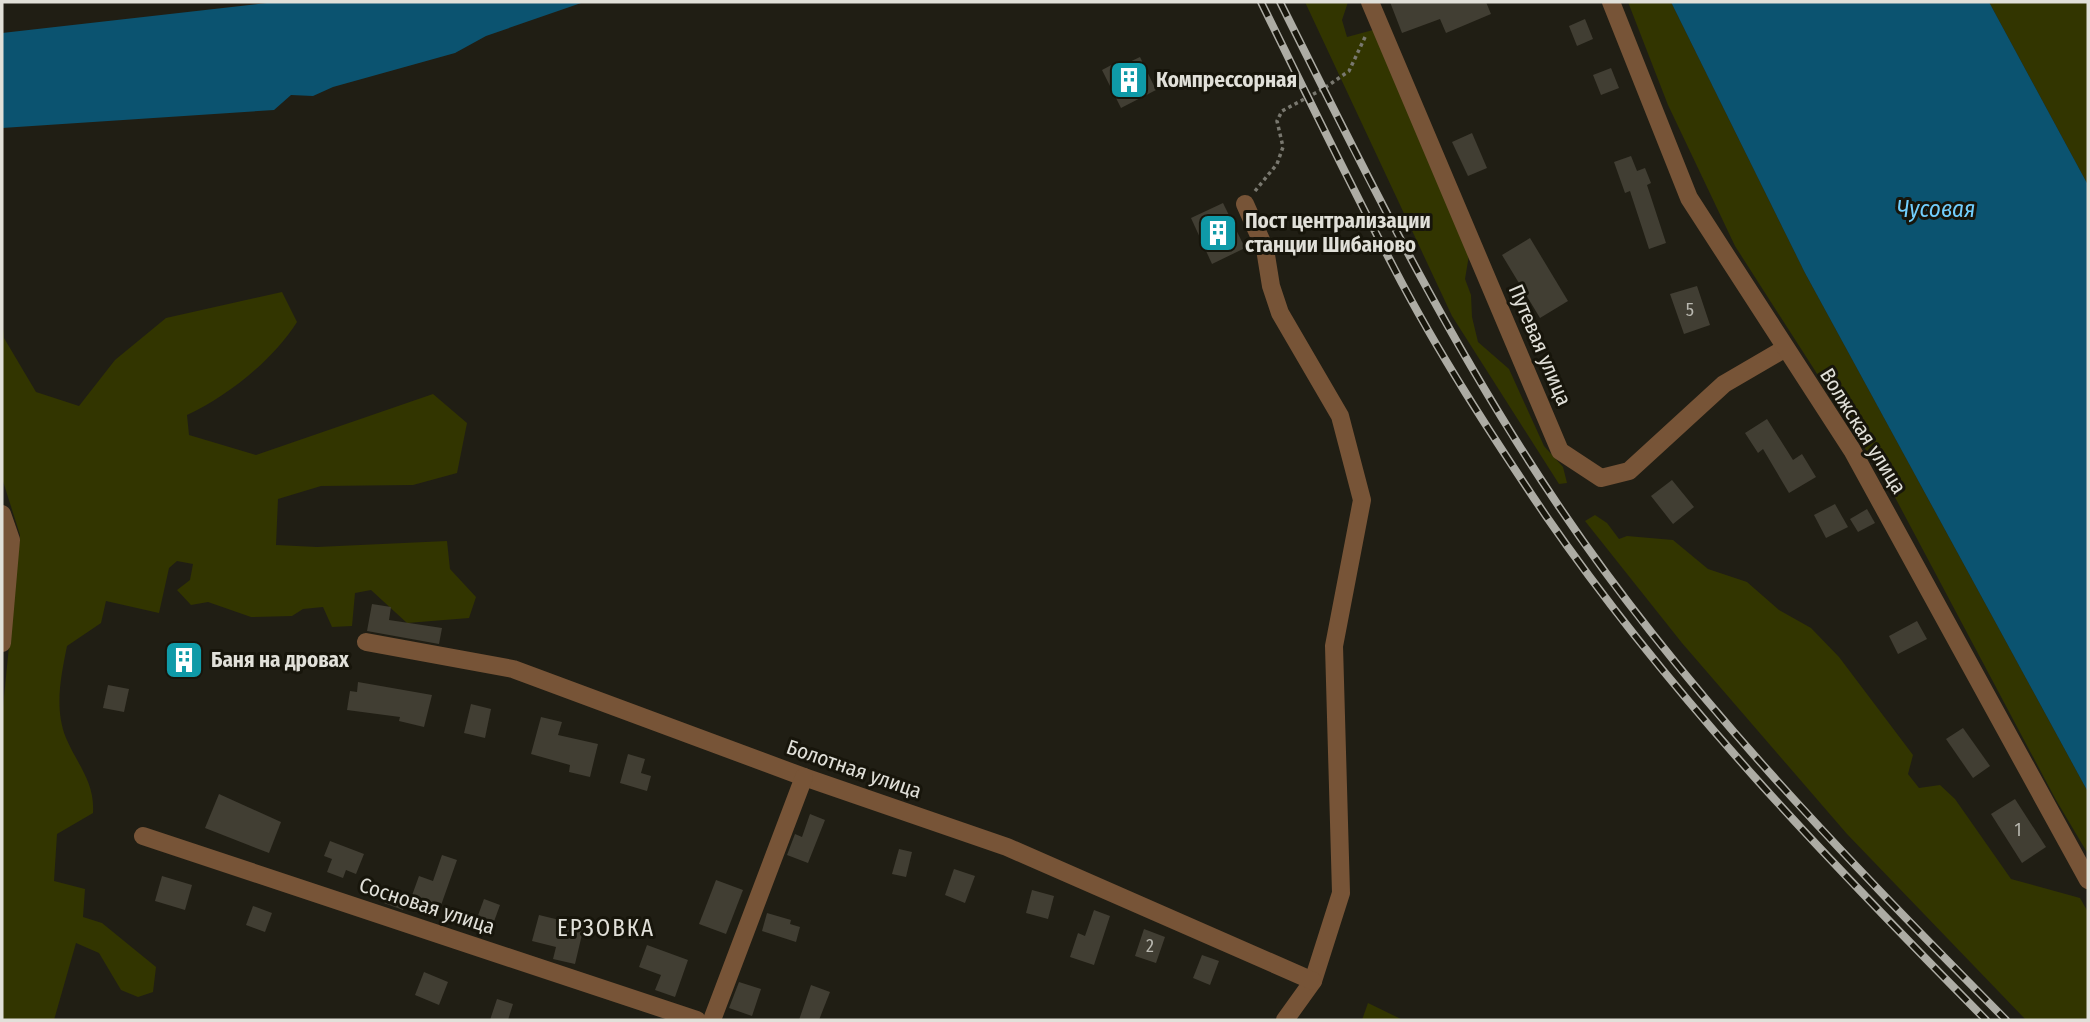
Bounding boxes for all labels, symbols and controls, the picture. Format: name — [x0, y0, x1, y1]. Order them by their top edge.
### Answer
building icon: Компрессорная — [1108, 59, 1150, 101]
place label: Компрессорная — [1156, 67, 1297, 93]
water label: Чусовая — [1897, 195, 1975, 223]
place label: Пост централизации станции Шибаново — [1245, 208, 1431, 258]
building icon: Пост централизации станции Шибаново — [1197, 212, 1239, 254]
street label: Путевая улица — [1503, 281, 1577, 409]
house number: 5 — [1686, 299, 1694, 321]
street label: Волжская улица — [1814, 363, 1912, 499]
building icon: Баня на дровах — [163, 639, 205, 681]
place label: Баня на дровах — [211, 647, 350, 673]
street label: Болотная улица — [783, 734, 925, 804]
house number: 1 — [2014, 819, 2022, 841]
street label: Сосновая улица — [356, 872, 498, 940]
district label: ЕРЗОВКА — [557, 914, 655, 942]
house number: 2 — [1146, 935, 1154, 957]

